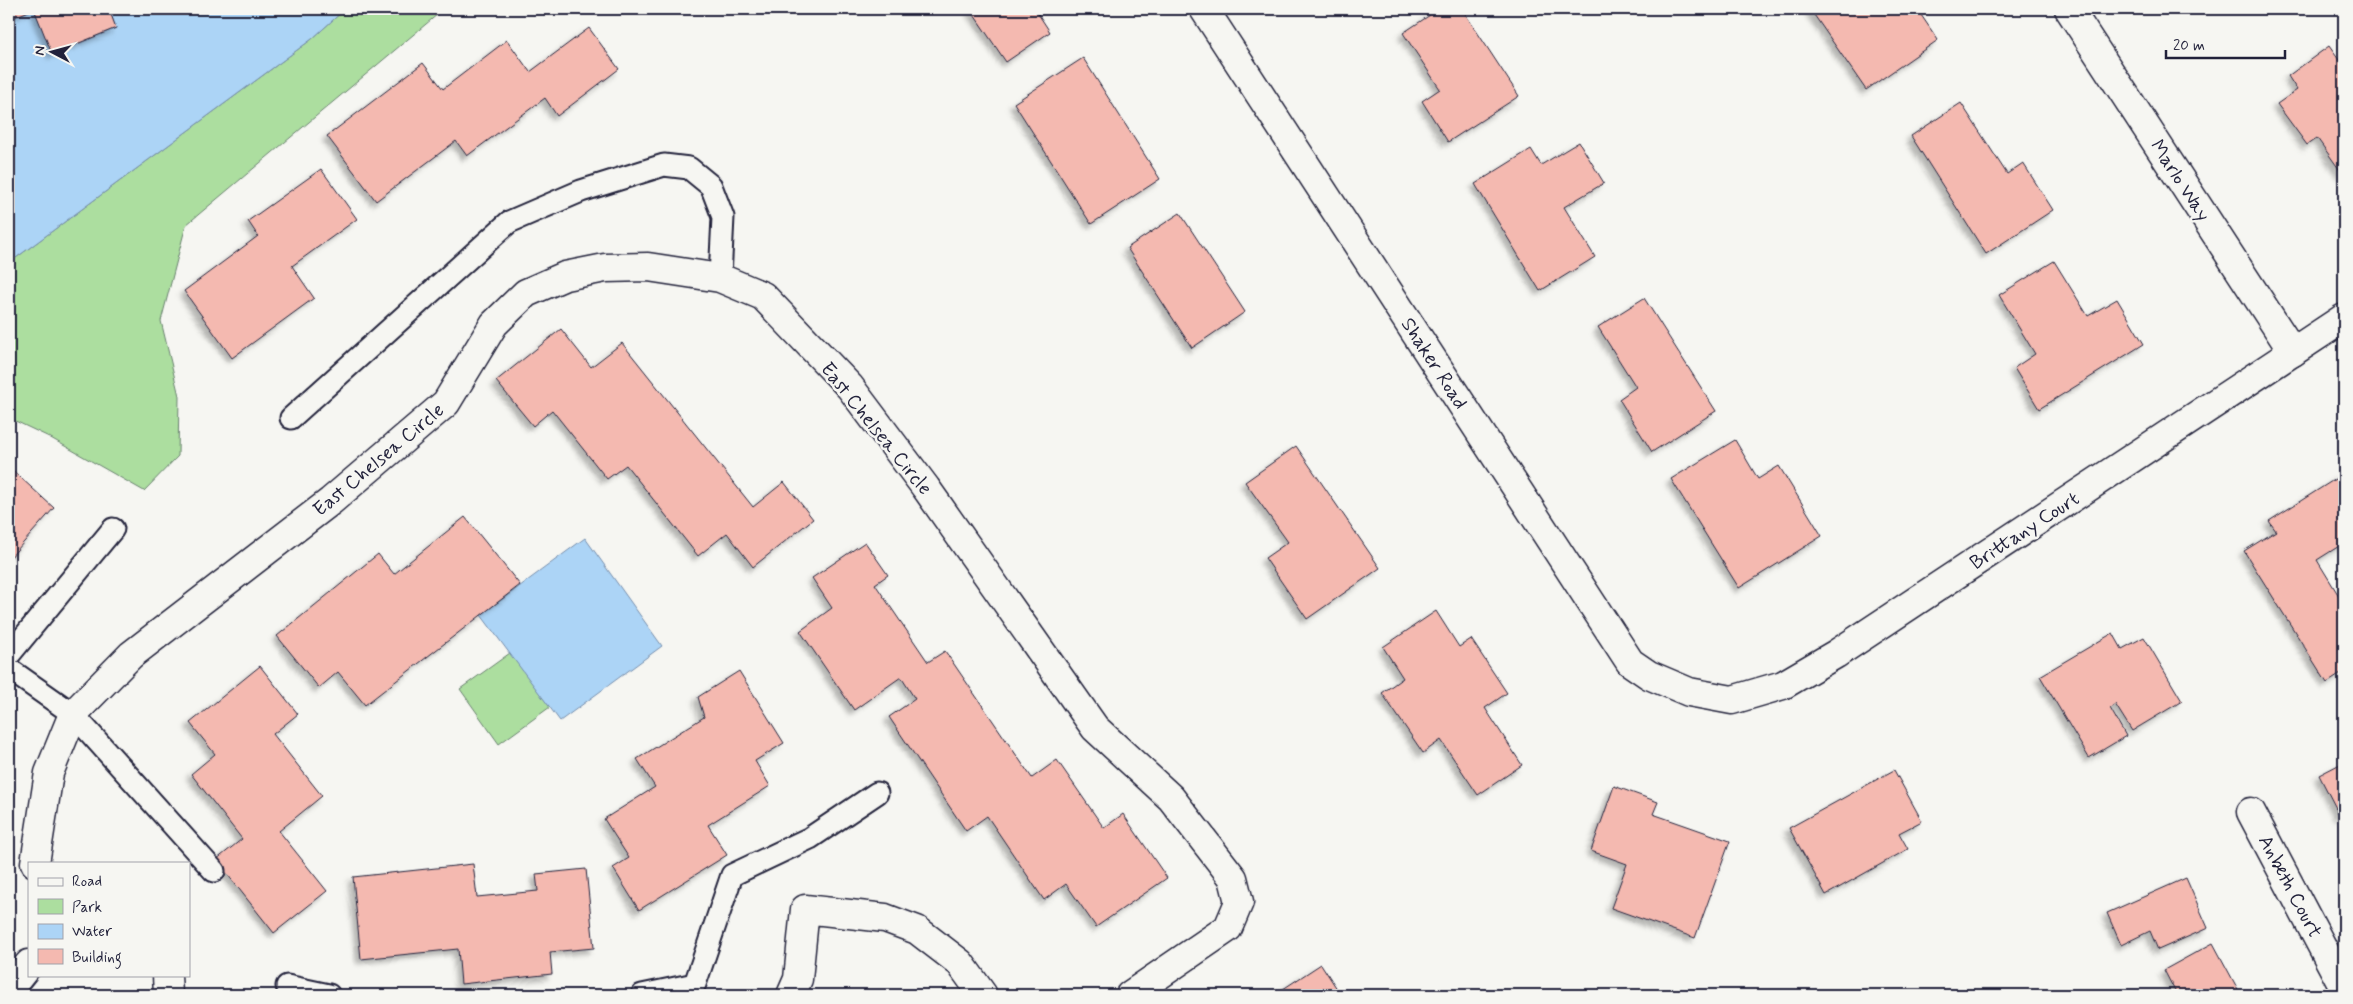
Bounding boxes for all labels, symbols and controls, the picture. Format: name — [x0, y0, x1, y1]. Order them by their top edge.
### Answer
north arrow — [28, 28, 78, 78]
scale bar — [2166, 28, 2284, 60]
text: 20 m — [2173, 36, 2205, 56]
text: N — [31, 45, 50, 56]
street label: Marlo Way — [2143, 135, 2216, 227]
street label: Shaker Road — [1394, 313, 1473, 415]
street label: East Chelsea Circle — [814, 357, 938, 501]
street label: East Chelsea Circle — [308, 397, 450, 523]
street label: Brittany Court — [1965, 486, 2085, 577]
street label: Anbeth Court — [2251, 831, 2328, 943]
legend — [28, 862, 190, 976]
text: Road — [72, 872, 102, 892]
text: Park — [72, 898, 102, 918]
text: Water — [72, 922, 112, 942]
text: Building — [72, 948, 122, 969]

